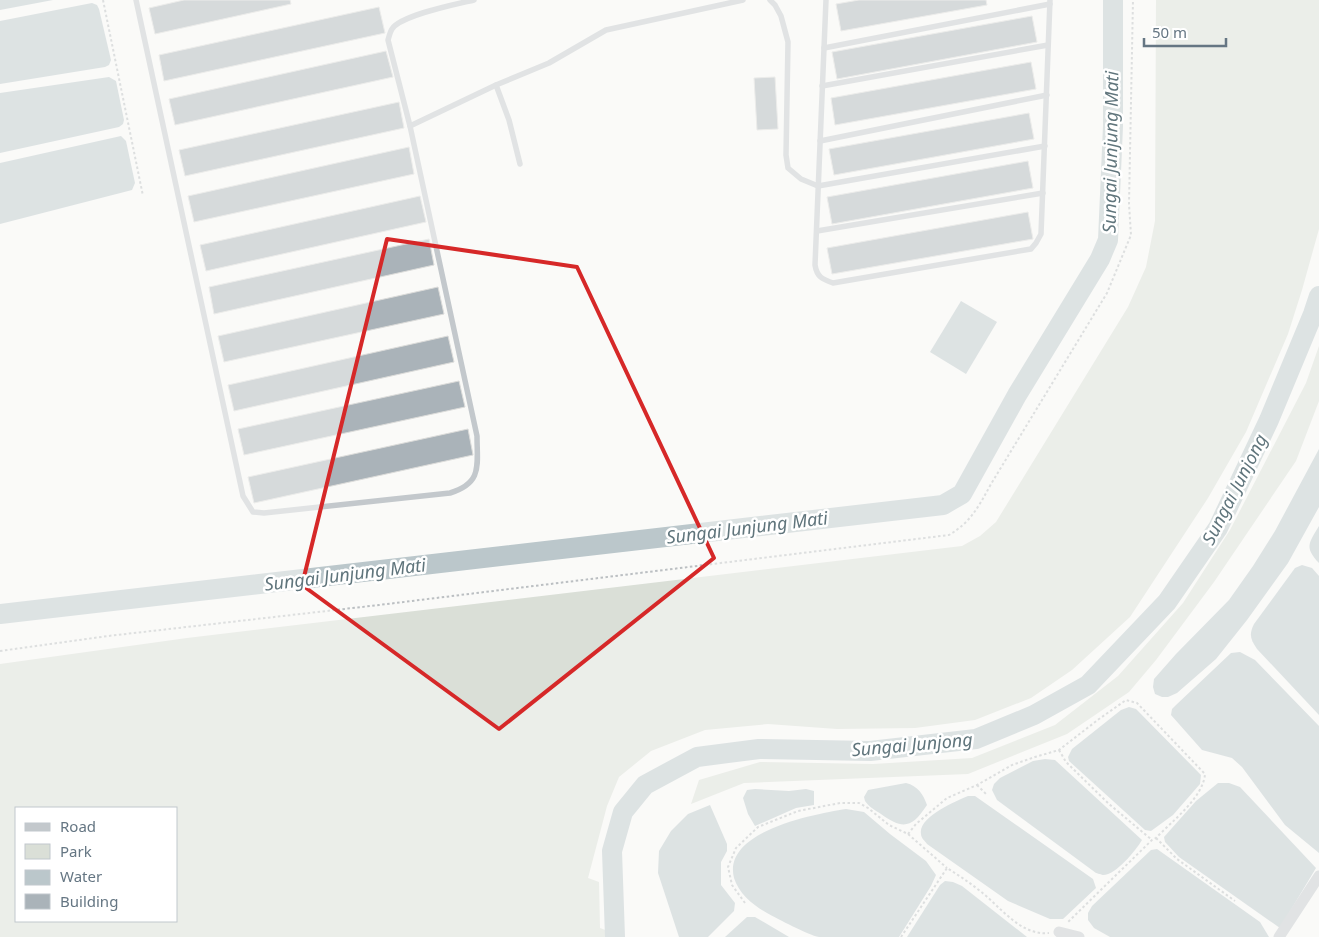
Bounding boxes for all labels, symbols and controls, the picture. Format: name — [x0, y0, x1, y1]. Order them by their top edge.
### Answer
scale bar — [1144, 15, 1226, 47]
text: 50 m — [1152, 22, 1187, 42]
water label: Sungai Junjung Mati — [1097, 70, 1123, 233]
water label: Sungai Junjong — [1196, 430, 1272, 548]
water label: Sungai Junjung Mati — [665, 505, 829, 549]
water label: Sungai Junjung Mati — [263, 552, 427, 596]
water label: Sungai Junjong — [851, 727, 973, 761]
legend — [15, 807, 178, 922]
text: Road — [60, 816, 96, 836]
text: Park — [60, 841, 92, 861]
text: Water — [60, 866, 102, 886]
text: Building — [60, 891, 118, 911]

